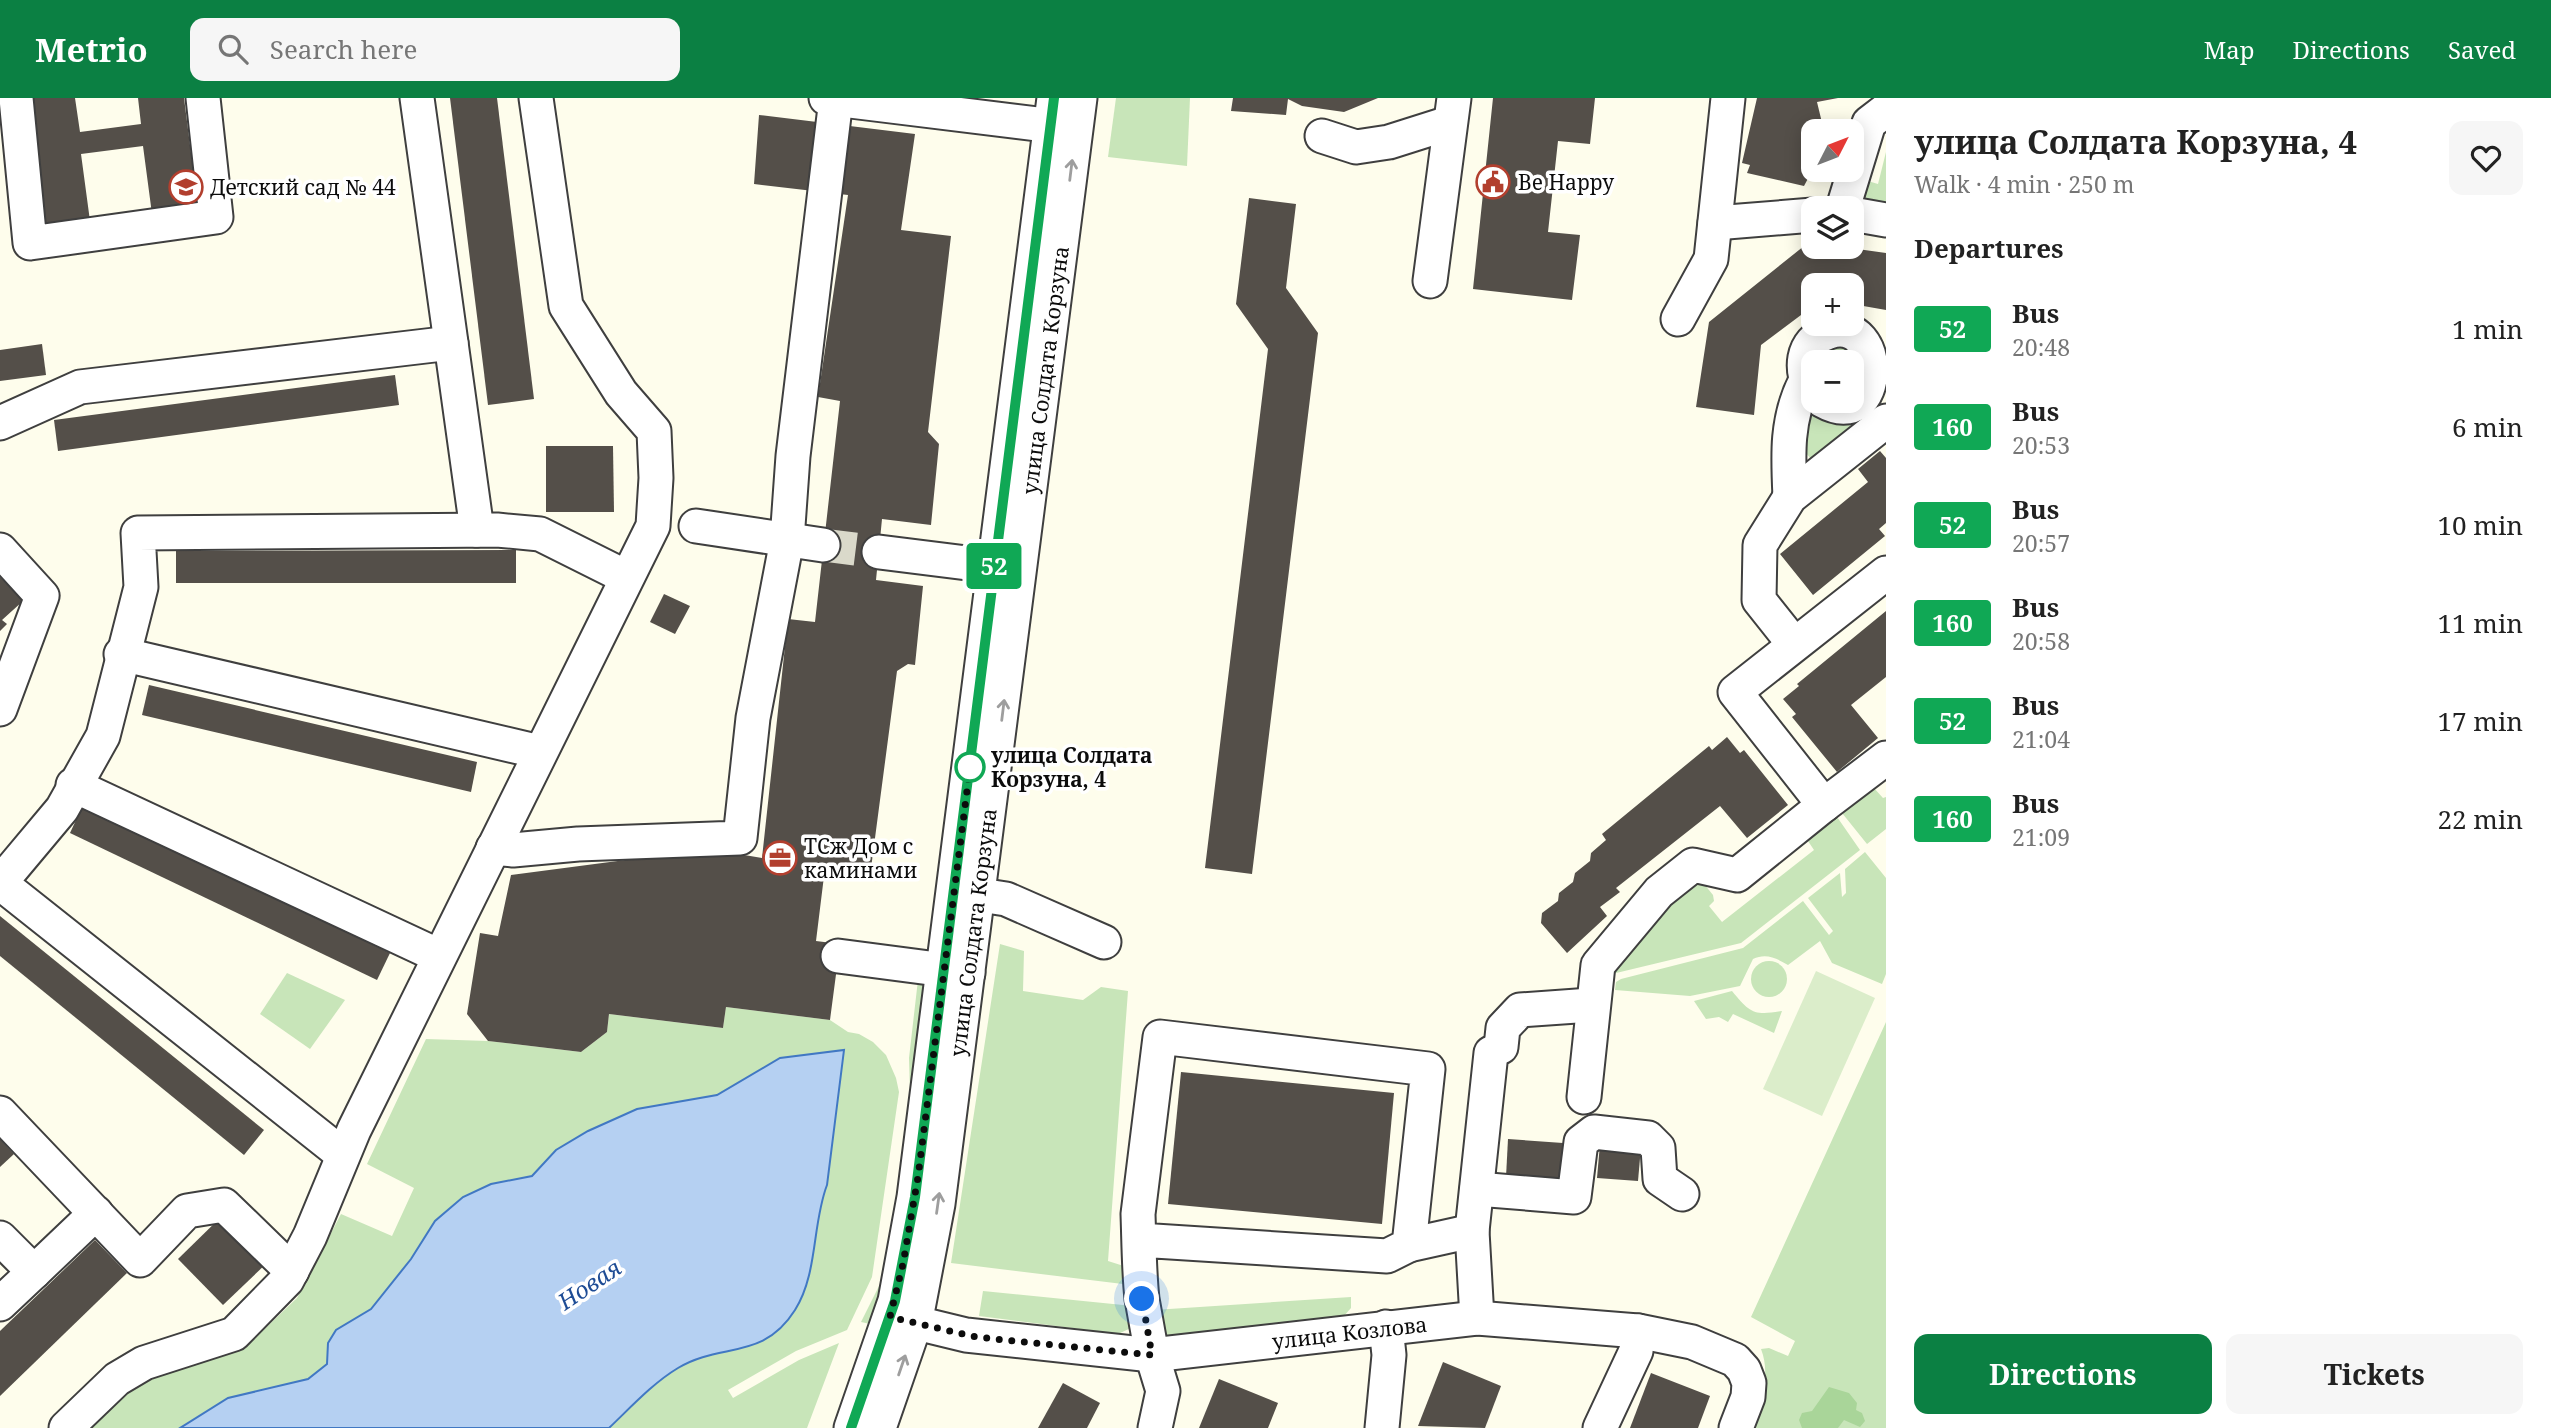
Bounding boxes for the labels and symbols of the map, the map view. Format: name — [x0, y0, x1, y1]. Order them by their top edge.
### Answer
north arrow — [1801, 119, 1864, 182]
one-way arrow — [1064, 160, 1077, 182]
public building icon: Be Happy — [1474, 163, 1512, 201]
school or university icon: Детский сад № 44 — [167, 168, 205, 206]
place label: Be Happy — [1518, 168, 1614, 196]
place label: Детский сад № 44 — [210, 173, 396, 201]
street label: улица Солдата Корзуна — [1015, 244, 1075, 496]
line badge: 52 — [962, 543, 1026, 589]
one-way arrow — [996, 699, 1009, 722]
place label: улица Солдата Корзуна, 4 — [991, 741, 1152, 793]
marker: улица Солдата Корзуна, 4 — [955, 752, 985, 782]
street label: улица Солдата Корзуна — [943, 807, 1003, 1058]
place label: ТСж Дом с каминами — [804, 832, 917, 884]
office icon: ТСж Дом с каминами — [761, 839, 799, 877]
one-way arrow — [932, 1192, 945, 1215]
water label: Новая — [550, 1251, 627, 1317]
your location — [1124, 1281, 1159, 1316]
street label: улица Козлова — [1271, 1310, 1429, 1355]
one-way arrow — [897, 1355, 909, 1377]

